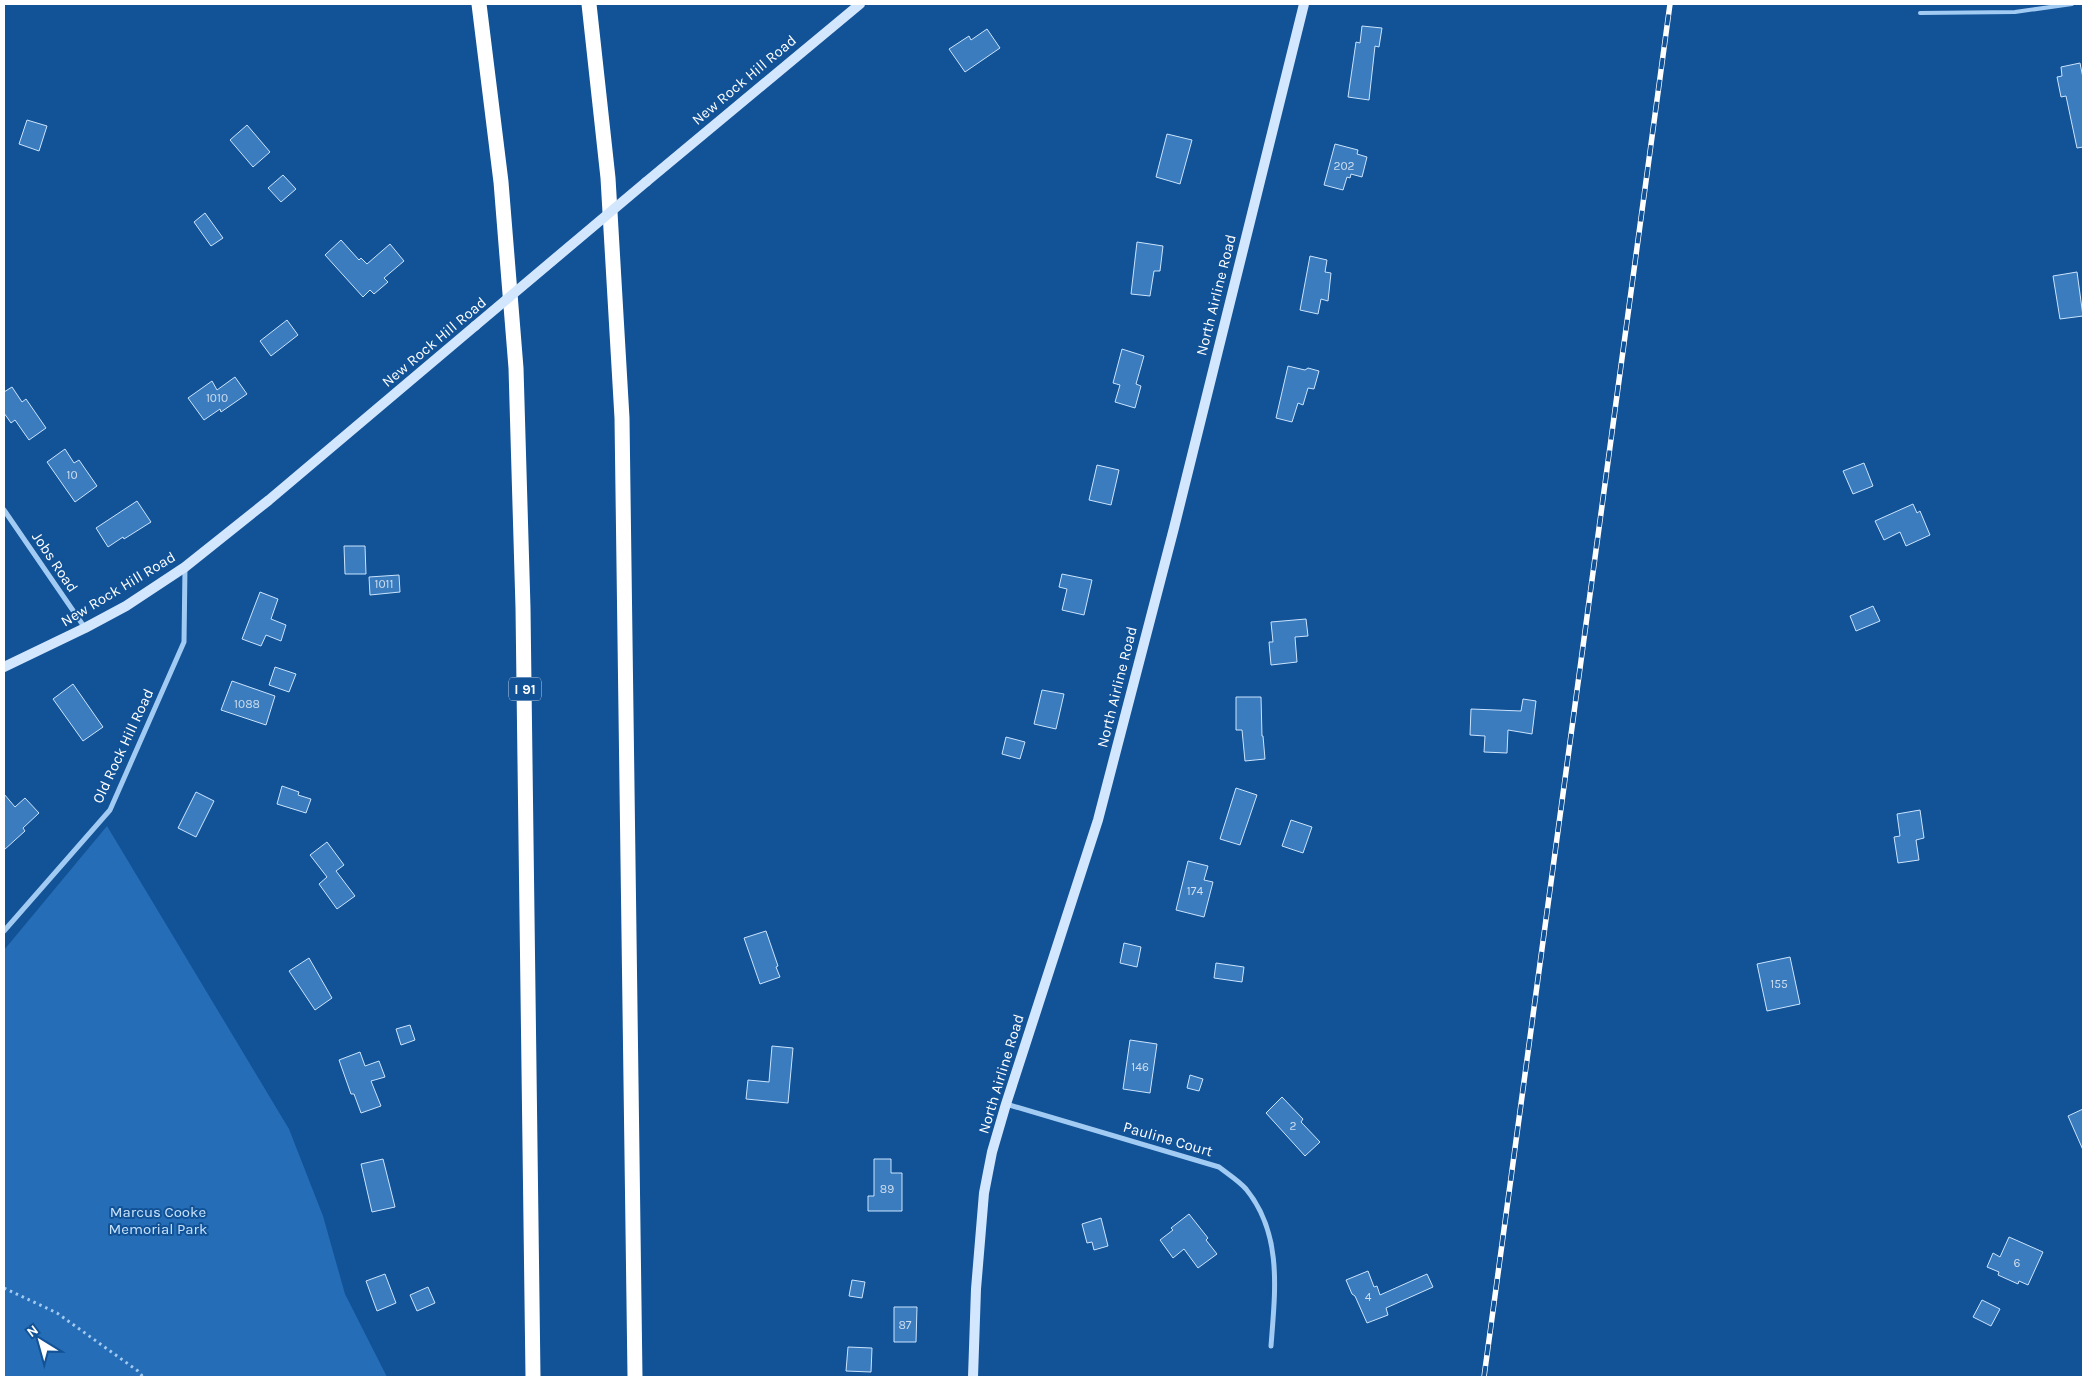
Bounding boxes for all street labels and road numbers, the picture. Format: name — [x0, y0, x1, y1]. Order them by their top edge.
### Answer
street label: New Rock Hill Road — [688, 31, 800, 129]
street label: North Airline Road — [1192, 233, 1240, 357]
street label: New Rock Hill Road — [378, 293, 490, 391]
street label: Jobs Road — [28, 528, 82, 596]
street label: New Rock Hill Road — [57, 548, 179, 630]
street label: North Airline Road — [1093, 625, 1141, 749]
road number: I 91 — [509, 678, 541, 701]
street label: Old Rock Hill Road — [89, 686, 157, 806]
street label: North Airline Road — [974, 1012, 1028, 1136]
street label: Pauline Court — [1121, 1118, 1215, 1160]

